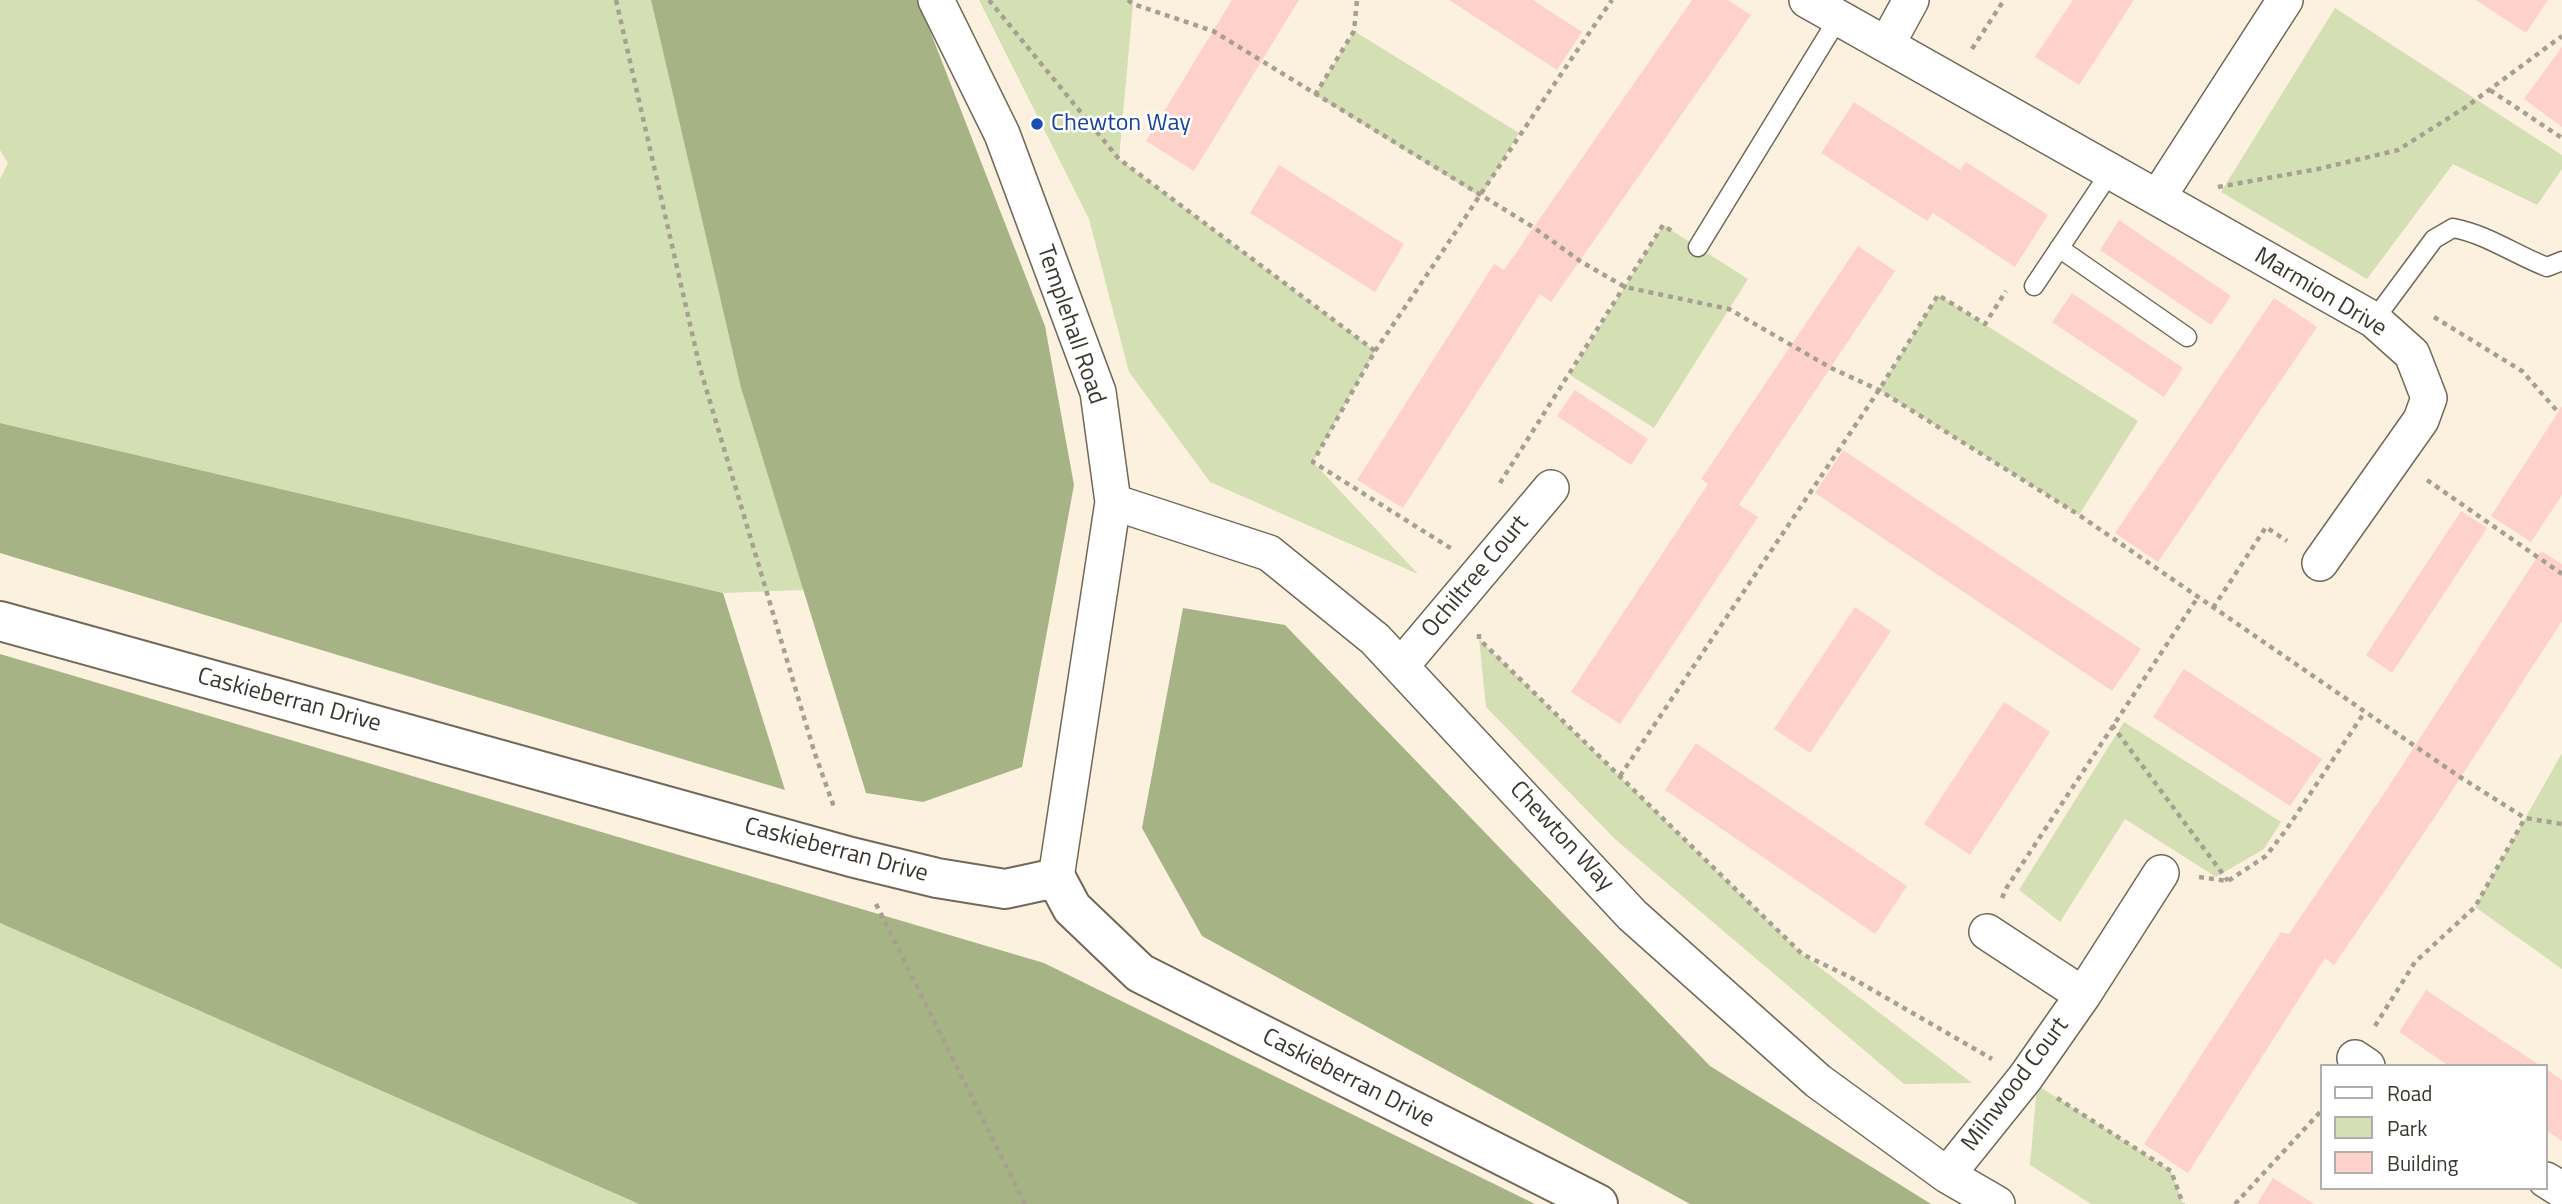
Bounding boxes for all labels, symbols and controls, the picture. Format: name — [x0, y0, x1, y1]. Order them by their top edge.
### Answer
place label: Chewton Way — [1051, 110, 1191, 138]
marker: Chewton Way — [1029, 116, 1045, 132]
street label: Templehall Road — [1029, 242, 1111, 408]
street label: Marmion Drive — [2249, 242, 2391, 344]
street label: Ochiltree Court — [1416, 510, 1536, 644]
street label: Caskieberran Drive — [194, 663, 384, 739]
street label: Chewton Way — [1503, 776, 1619, 898]
street label: Caskieberran Drive — [741, 813, 931, 889]
street label: Milnwood Court — [1956, 1012, 2076, 1158]
street label: Caskieberran Drive — [1257, 1023, 1439, 1135]
legend — [2320, 1064, 2548, 1190]
text: Road — [2387, 1077, 2432, 1109]
text: Park — [2387, 1112, 2427, 1144]
text: Building — [2387, 1147, 2458, 1179]

